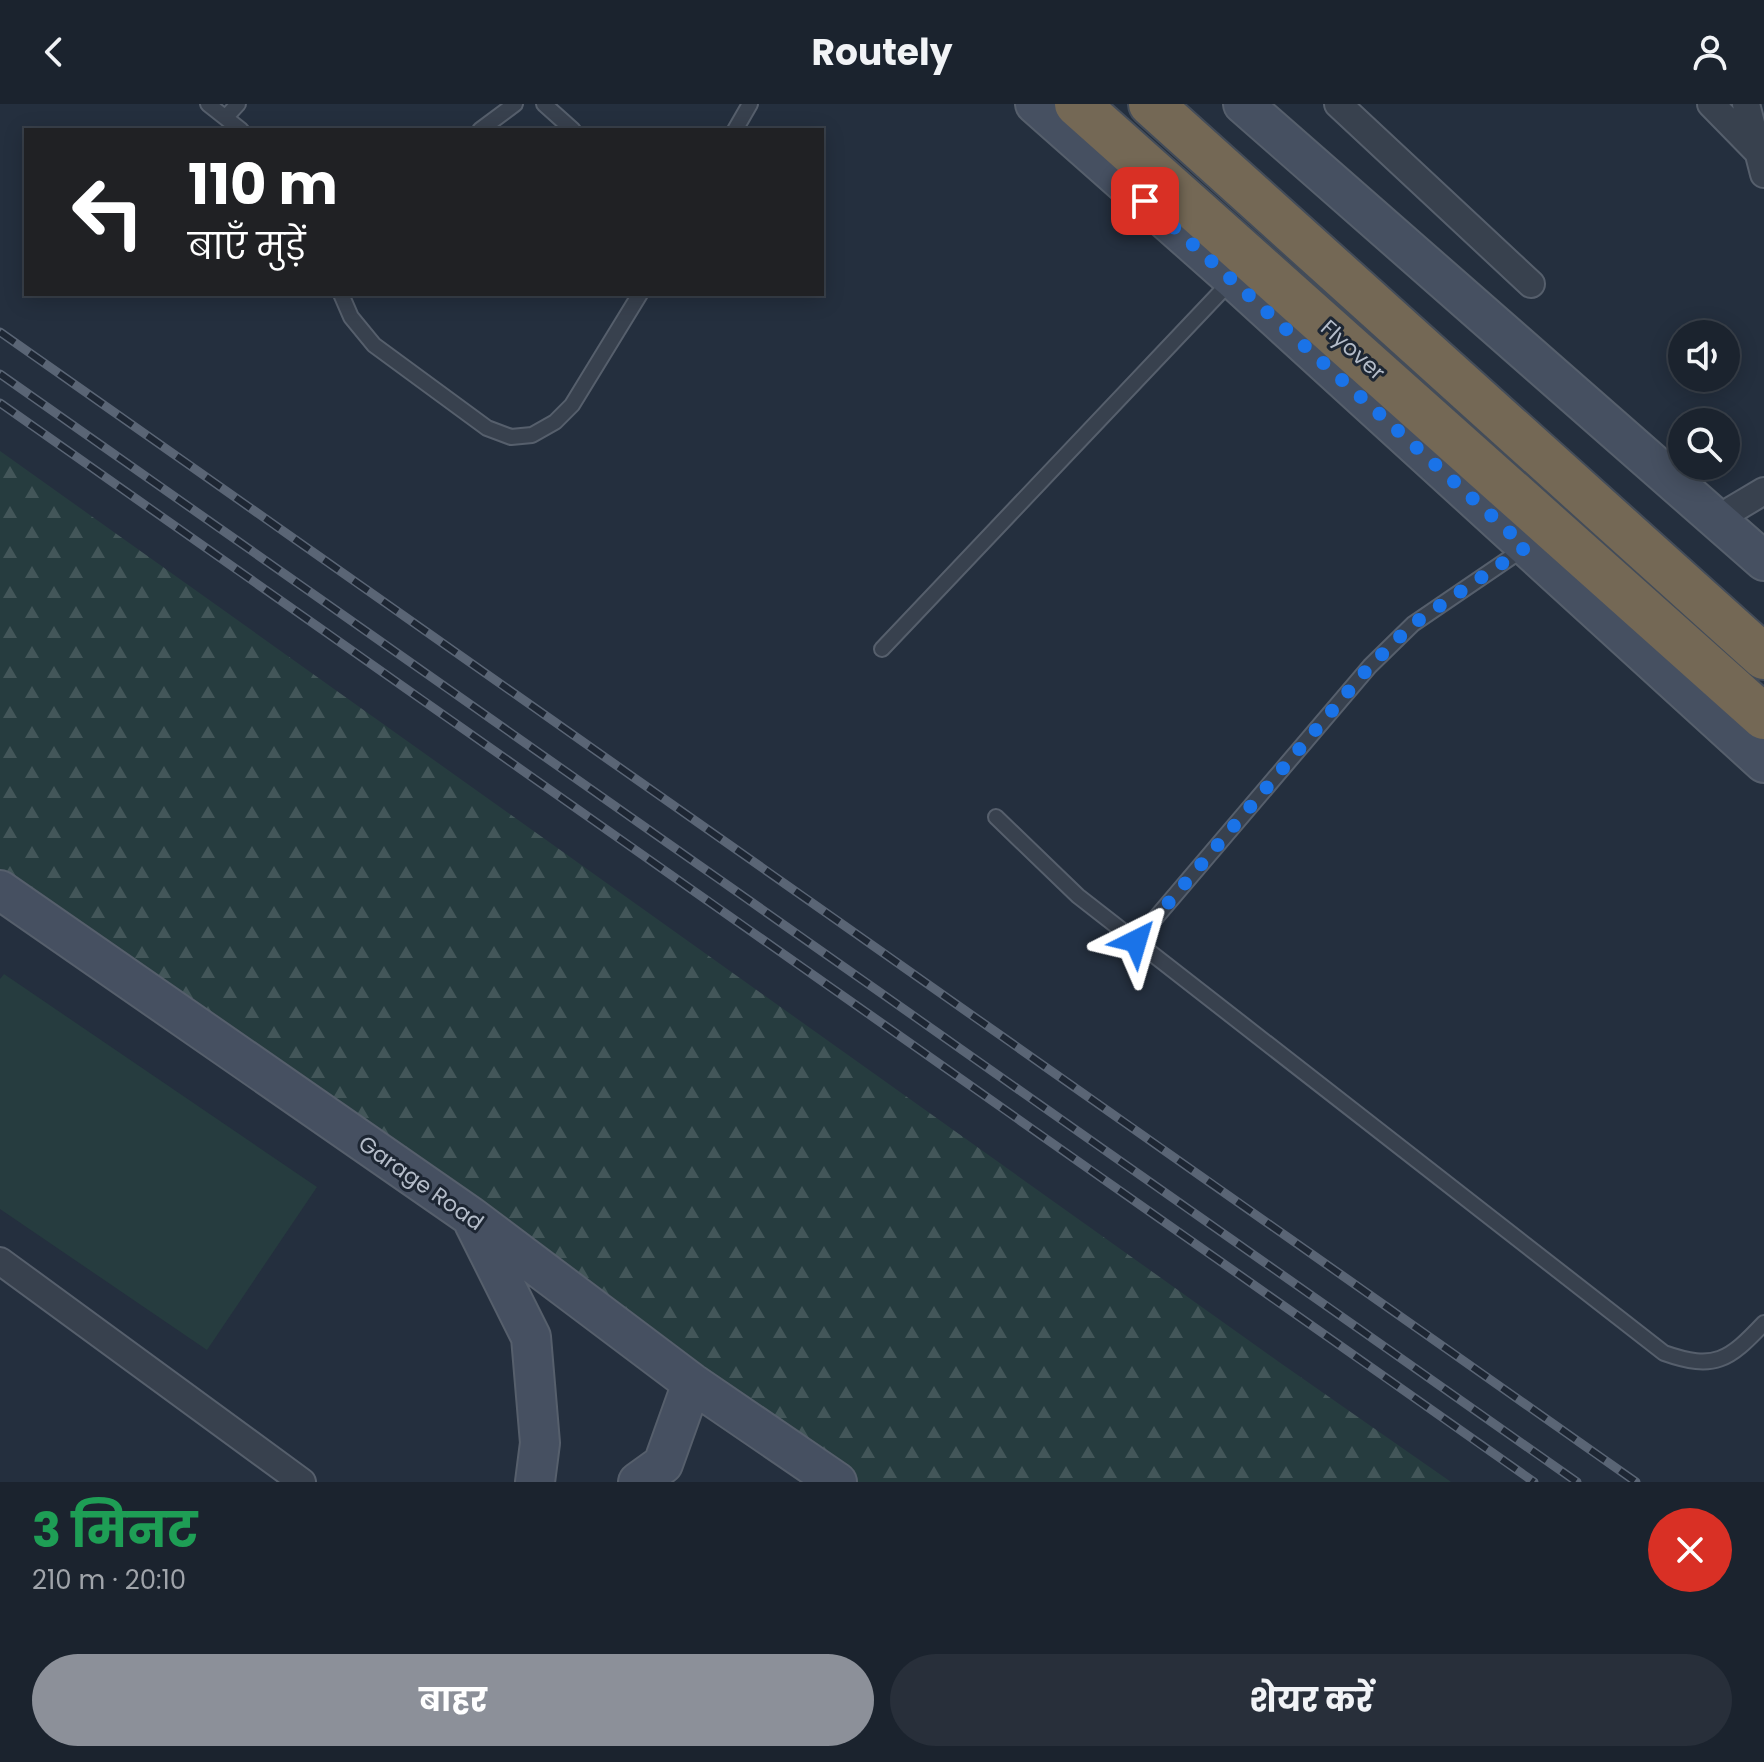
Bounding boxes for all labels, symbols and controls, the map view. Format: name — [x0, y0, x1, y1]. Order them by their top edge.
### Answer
text: Routely — [812, 27, 952, 78]
icon: back — [32, 30, 76, 74]
icon: person — [1688, 30, 1732, 74]
text: 110 m — [188, 145, 338, 224]
icon: left — [56, 160, 160, 264]
pin — [1111, 167, 1179, 235]
icon: arrive — [1123, 179, 1167, 223]
text: बाएँ मुड़ें — [188, 221, 305, 272]
street label: Flyover — [1314, 313, 1392, 387]
map controls — [1668, 320, 1740, 480]
button: sound — [1668, 320, 1740, 392]
button: search — [1668, 408, 1740, 480]
position arrow — [1094, 899, 1178, 983]
street label: Garage Road — [352, 1128, 490, 1238]
text: 3 मिनट — [32, 1497, 198, 1564]
button: close — [1648, 1508, 1732, 1592]
text: 210 m · 20:10 — [32, 1562, 186, 1598]
button: बाहर — [32, 1654, 874, 1746]
button: शेयर करें — [890, 1654, 1732, 1746]

